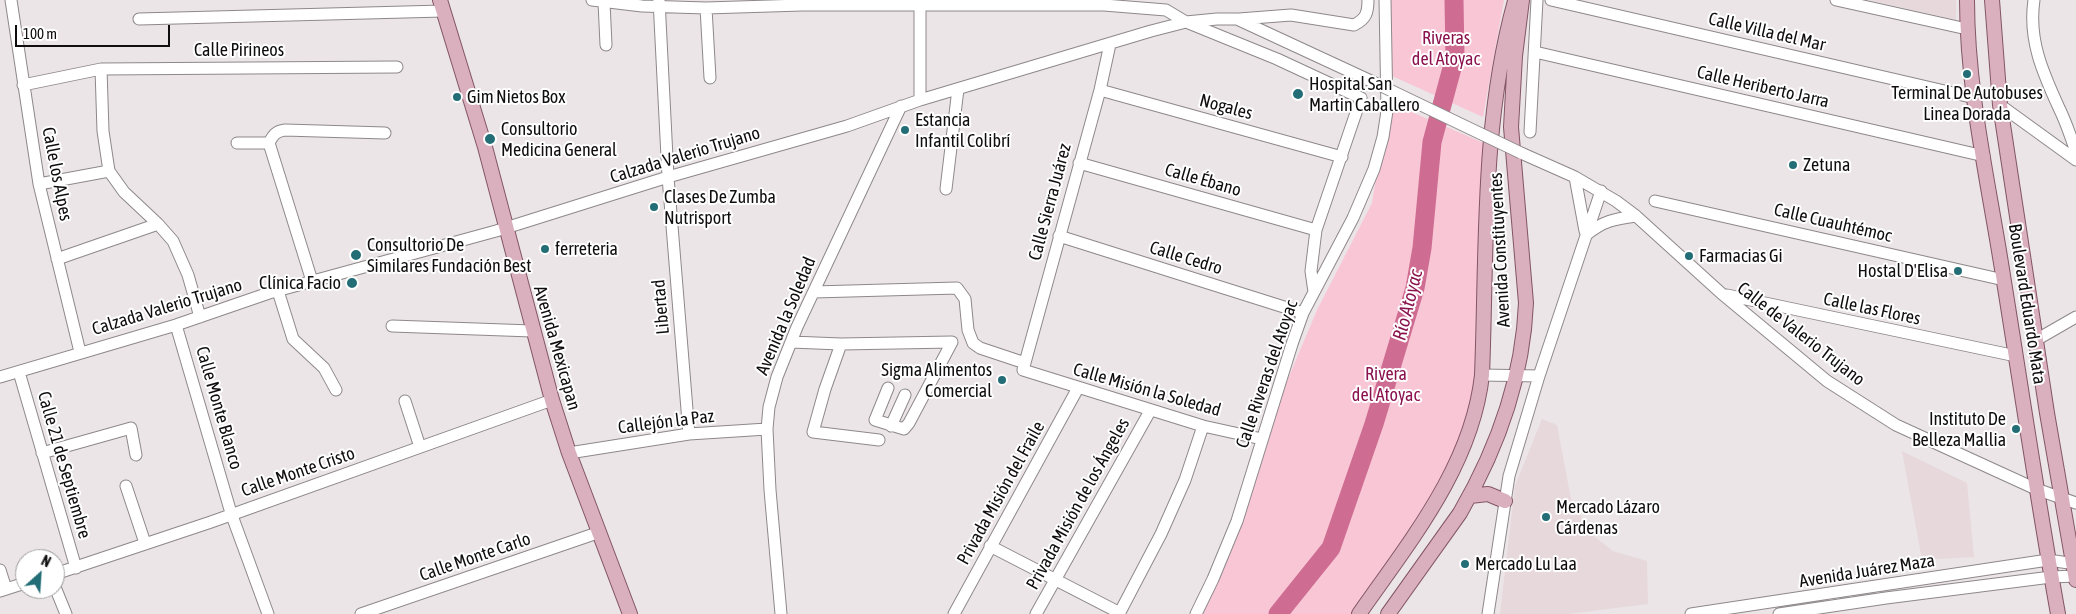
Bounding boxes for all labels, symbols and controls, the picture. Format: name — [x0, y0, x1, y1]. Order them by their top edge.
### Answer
street label: Calle Villa del Mar — [1706, 8, 1828, 56]
scale bar — [18, 15, 172, 47]
text: 100 m — [23, 25, 57, 42]
park label: Riveras del Atoyac — [1412, 27, 1480, 70]
street label: Calle Pirineos — [194, 39, 284, 61]
street label: Calle Heriberto Jarra — [1695, 61, 1831, 113]
marker: Terminal De Autobuses Linea Dorada — [1961, 68, 1973, 80]
place label: Hospital San Martin Caballero — [1309, 73, 1420, 116]
place label: Terminal De Autobuses Linea Dorada — [1891, 82, 2043, 125]
place label: Gim Nietos Box — [467, 86, 565, 108]
marker: Hospital San Martin Caballero — [1291, 87, 1305, 101]
street label: Nogales — [1197, 90, 1255, 124]
marker: Gim Nietos Box — [451, 91, 463, 103]
place label: Estancia Infantil Colibrí — [915, 109, 1010, 152]
place label: Consultorio Medicina General — [501, 118, 617, 160]
street label: Calzada Valerio Trujano — [607, 122, 763, 188]
marker: Estancia Infantil Colibrí — [899, 124, 911, 136]
street label: Calle los Alpes — [37, 125, 77, 223]
marker: Consultorio Medicina General — [483, 132, 497, 146]
street label: Calle Sierra Juárez — [1024, 141, 1076, 263]
place label: Zetuna — [1803, 154, 1850, 176]
street label: Calle Ébano — [1162, 159, 1244, 201]
marker: Zetuna — [1787, 159, 1799, 171]
street label: Avenida Constituyentes — [1485, 172, 1515, 328]
place label: Clases De Zumba Nutrisport — [664, 186, 776, 228]
street label: Calle Cuauhtémoc — [1772, 199, 1894, 247]
marker: Clases De Zumba Nutrisport — [648, 201, 660, 213]
street label: Boulevard Eduardo Mata — [2004, 222, 2050, 386]
place label: Consultorio De Similares Fundación Best — [367, 234, 531, 276]
street label: Calle Cedro — [1147, 237, 1225, 279]
place label: ferreteria — [555, 238, 618, 260]
marker: ferreteria — [539, 243, 551, 255]
place label: Farmacias Gi — [1699, 245, 1783, 267]
marker: Consultorio De Similares Fundación Best — [349, 248, 363, 262]
marker: Farmacias Gi — [1683, 250, 1695, 262]
street label: Avenida la Soledad — [751, 254, 821, 378]
place label: Hostal D'Elisa — [1858, 260, 1948, 282]
marker: Hostal D'Elisa — [1952, 265, 1964, 277]
water label: Río Atoyac — [1388, 267, 1428, 343]
place label: Clínica Facio — [259, 272, 341, 294]
street label: Calzada Valerio Trujano — [89, 274, 245, 340]
marker: Clínica Facio — [345, 276, 359, 290]
street label: Calle de Valerio Trujano — [1733, 277, 1869, 391]
street label: Libertad — [648, 279, 674, 335]
street label: Avenida Mexicapan — [529, 283, 585, 413]
street label: Calle las Flores — [1822, 288, 1922, 330]
street label: Calle Riveras del Atoyac — [1231, 297, 1303, 451]
street label: Calle Monte Blanco — [191, 344, 247, 472]
place label: Sigma Alimentos Comercial — [881, 359, 992, 402]
street label: Calle Misión la Soledad — [1071, 359, 1223, 421]
park label: Rivera del Atoyac — [1352, 363, 1420, 406]
marker: Sigma Alimentos Comercial — [996, 374, 1008, 386]
street label: Calle 21 de Septiembre — [33, 389, 95, 541]
street label: Callejón la Paz — [617, 405, 715, 439]
place label: Instituto De Belleza Mallia — [1912, 408, 2006, 450]
street label: Privada Misión de los Ángeles — [1022, 414, 1134, 594]
street label: Privada Misión del Fraile — [953, 418, 1049, 568]
marker: Instituto De Belleza Mallia — [2010, 423, 2022, 435]
street label: Calle Monte Cristo — [238, 442, 358, 502]
place label: Mercado Lázaro Cárdenas — [1556, 496, 1660, 538]
marker: Mercado Lázaro Cárdenas — [1540, 511, 1552, 523]
street label: Calle Monte Carlo — [417, 528, 533, 586]
north arrow — [15, 549, 65, 599]
street label: Avenida Juárez Maza — [1798, 550, 1936, 592]
text: N — [39, 552, 53, 570]
place label: Mercado Lu Laa — [1475, 553, 1577, 575]
marker: Mercado Lu Laa — [1459, 558, 1471, 570]

